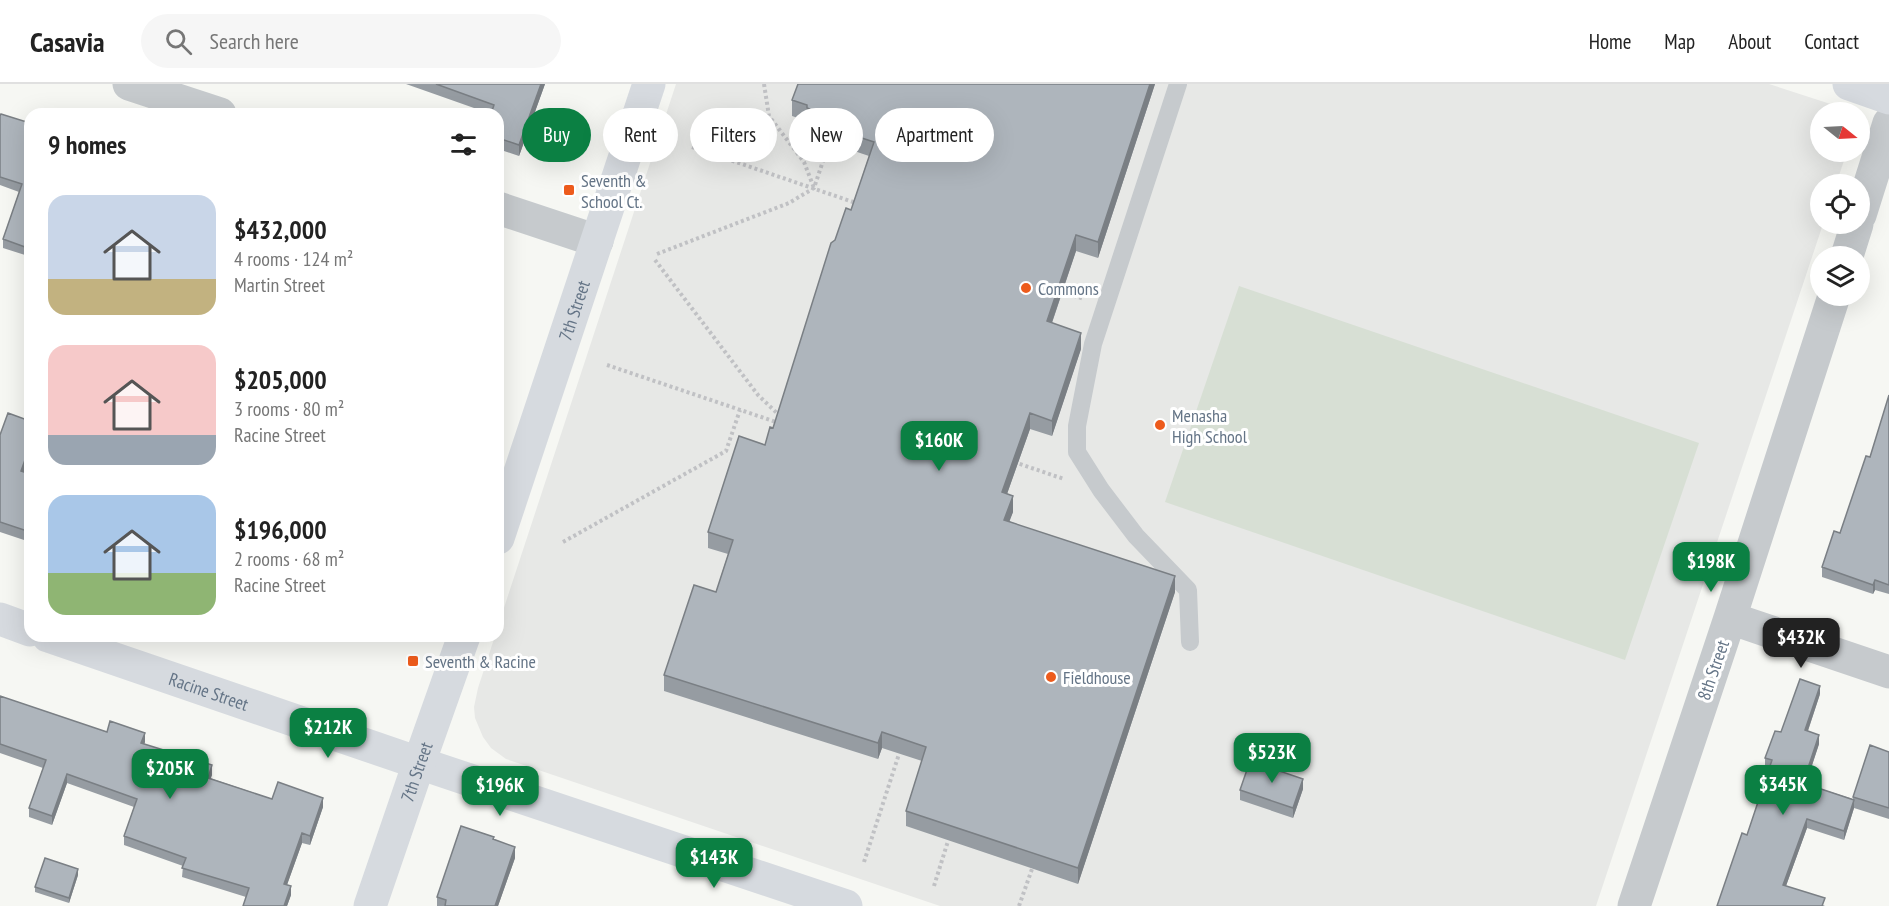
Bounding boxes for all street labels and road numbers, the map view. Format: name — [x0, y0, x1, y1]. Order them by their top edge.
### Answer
street label: 7th Street — [553, 277, 594, 343]
street label: 8th Street — [1692, 637, 1734, 703]
street label: Racine Street — [166, 667, 252, 715]
street label: 7th Street — [395, 739, 437, 805]

